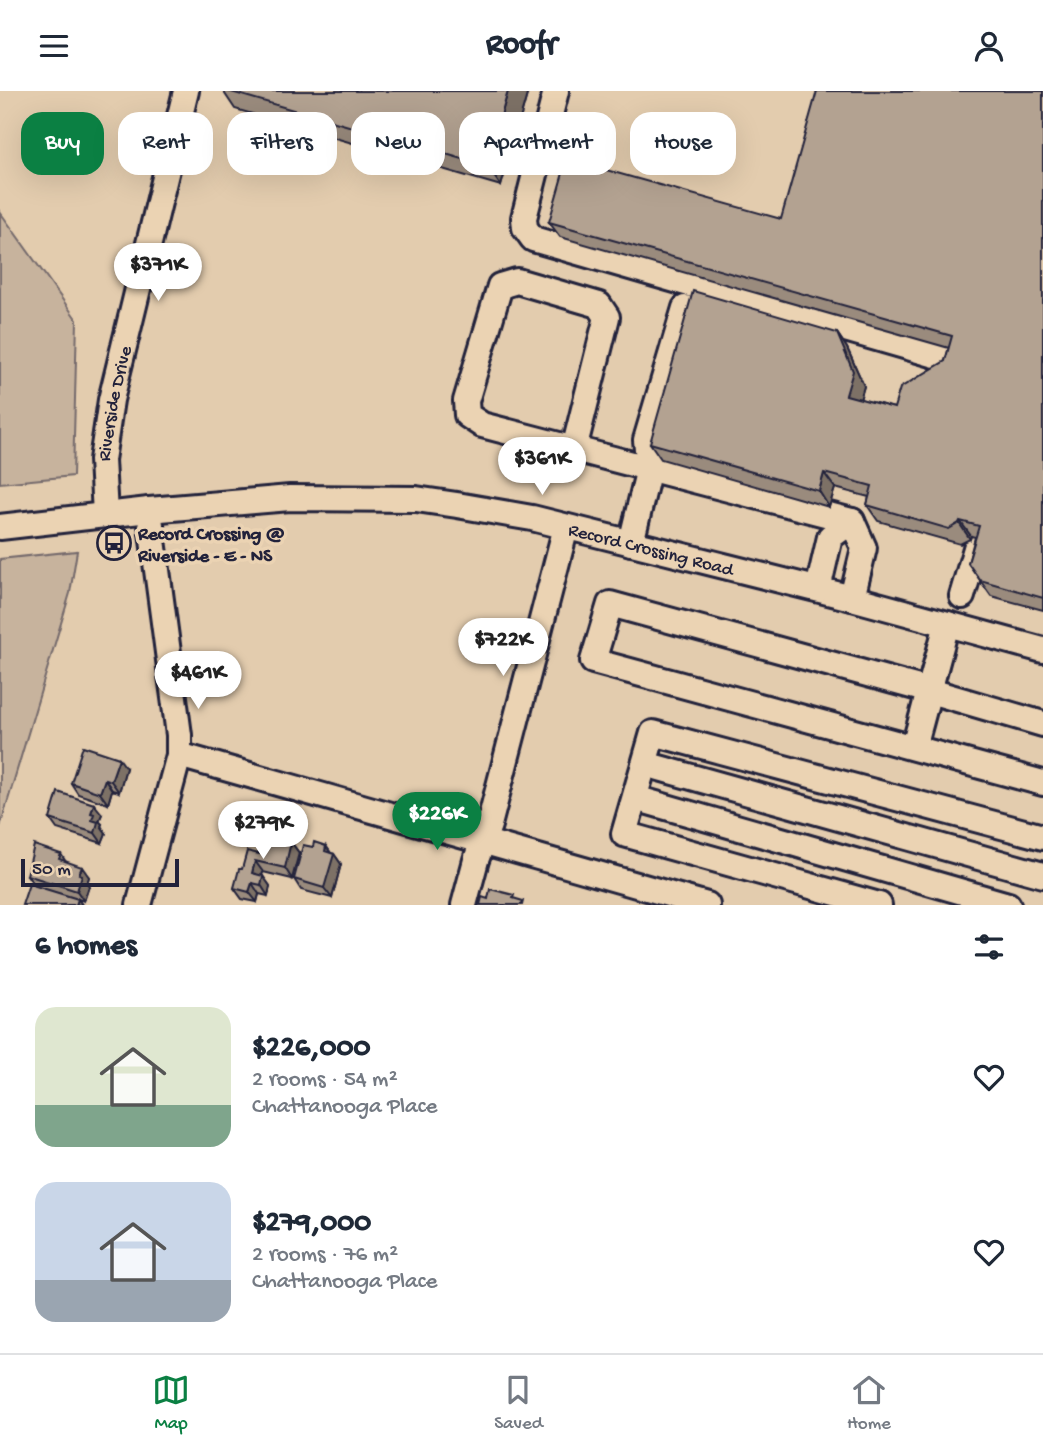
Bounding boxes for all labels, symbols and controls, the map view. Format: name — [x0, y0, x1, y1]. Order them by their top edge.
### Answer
icon: menu — [35, 27, 73, 65]
text: Roofr — [486, 27, 557, 65]
icon: person — [970, 27, 1008, 65]
chip: Buy — [21, 112, 104, 175]
chip: Rent — [118, 112, 213, 175]
chip: Filters — [227, 112, 337, 175]
chip: New — [351, 112, 445, 175]
chip: Apartment — [459, 112, 616, 175]
chip: House — [630, 112, 736, 175]
pin: $371K — [109, 243, 207, 303]
text: $371K — [130, 252, 186, 279]
street label: Riverside Drive — [94, 344, 139, 463]
pin: $361K — [493, 437, 591, 497]
text: $361K — [514, 446, 570, 473]
street label: Record Crossing Road — [565, 520, 737, 583]
bus stop icon: Record Crossing @ Riverside - E - NS — [95, 524, 133, 562]
place label: Record Crossing @ Riverside - E - NS — [137, 524, 285, 569]
pin: $722K — [454, 619, 552, 678]
text: $722K — [474, 627, 532, 654]
pin: $461K — [149, 651, 247, 711]
text: $461K — [171, 660, 225, 687]
pin: $226K — [388, 793, 486, 852]
pin: $279K — [214, 801, 312, 861]
text: $226K — [408, 801, 466, 828]
text: $279K — [234, 810, 292, 837]
scale bar — [21, 856, 178, 888]
text: 50 m — [32, 859, 71, 882]
icon: filters — [970, 928, 1008, 966]
text: 6 homes — [35, 930, 137, 965]
text: $226,000 — [252, 1032, 371, 1067]
icon: home — [91, 1035, 175, 1119]
icon: heart — [970, 1058, 1008, 1096]
text: 2 rooms · 54 m² — [252, 1067, 398, 1094]
text: Chattanooga Place — [252, 1094, 437, 1121]
text: $279,000 — [252, 1207, 371, 1242]
icon: home — [91, 1210, 175, 1294]
icon: heart — [970, 1233, 1008, 1271]
text: 2 rooms · 76 m² — [252, 1242, 398, 1269]
text: Chattanooga Place — [252, 1269, 437, 1296]
tab: Map — [152, 1371, 190, 1436]
tab: Saved — [494, 1371, 543, 1436]
tab: Home — [847, 1371, 891, 1436]

